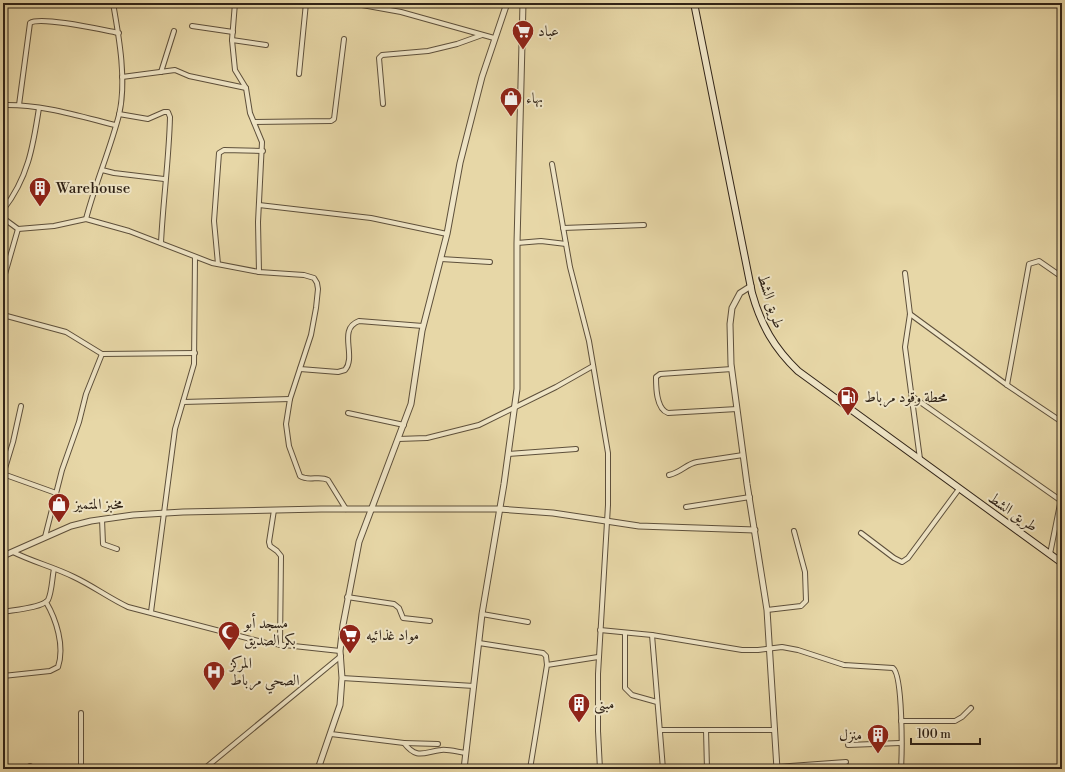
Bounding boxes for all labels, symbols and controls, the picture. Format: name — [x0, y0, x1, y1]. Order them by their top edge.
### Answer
supermarket icon: عباد — [510, 18, 536, 51]
place label: عباد — [538, 22, 559, 41]
shop icon: بهاء — [498, 85, 524, 118]
place label: بهاء — [526, 89, 543, 108]
building icon: Warehouse — [27, 175, 53, 208]
place label: Warehouse — [55, 179, 130, 198]
street label: طريق الشط — [753, 271, 788, 331]
fuel station icon: محطة وقود مرباط — [835, 384, 861, 417]
place label: محطة وقود مرباط — [864, 388, 947, 408]
street label: طريق الشط — [984, 489, 1041, 536]
shop icon: مخبز المتميز — [46, 491, 72, 524]
place label: مخبز المتميز — [72, 495, 123, 514]
place label: مسجد أبو بكر الصديق — [242, 612, 296, 650]
mosque icon: مسجد أبو بكر الصديق — [216, 619, 242, 652]
supermarket icon: مواد غذائيه — [337, 622, 363, 655]
place label: مواد غذائيه — [366, 626, 419, 645]
place label: المركز الصحي مرباط — [228, 654, 300, 694]
hospital icon: المركز الصحي مرباط — [201, 659, 227, 692]
building icon: مبنى — [566, 691, 592, 724]
place label: مبنى — [594, 695, 614, 715]
scale bar — [911, 720, 980, 746]
building icon: منزل — [865, 722, 891, 755]
place label: منزل — [839, 726, 862, 745]
text: 100 m — [917, 727, 951, 742]

